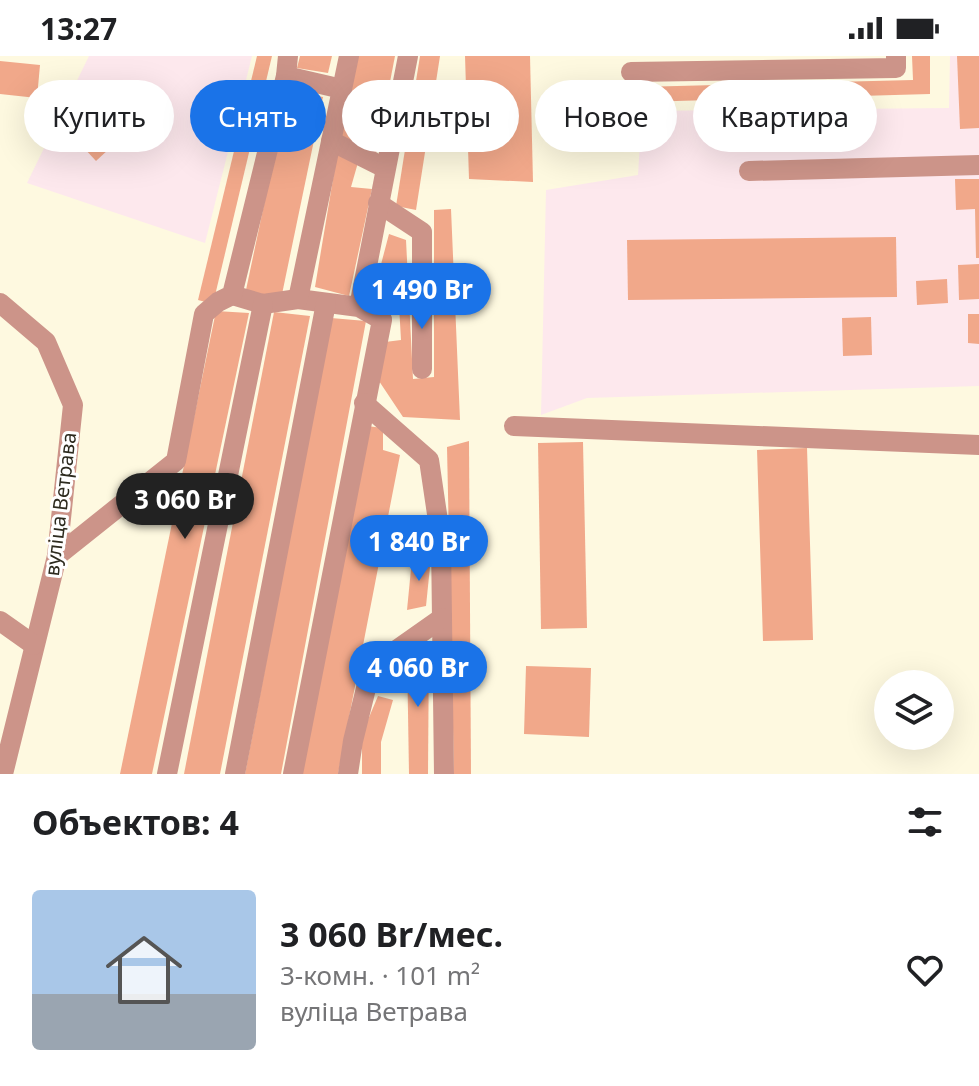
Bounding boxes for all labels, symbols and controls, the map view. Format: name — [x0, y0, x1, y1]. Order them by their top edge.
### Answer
text: 13:27 — [40, 8, 117, 49]
chip: Купить — [24, 80, 174, 152]
chip: Снять — [190, 80, 326, 152]
chip: Фильтры — [342, 80, 519, 152]
chip: Новое — [535, 80, 677, 152]
chip: Квартира — [693, 80, 877, 152]
pin: 1 490 Br — [339, 263, 505, 331]
text: 1 490 Br — [371, 271, 473, 307]
street label: вуліца Ветрава — [38, 431, 82, 577]
pin: 3 060 Br — [102, 473, 268, 541]
text: 3 060 Br — [134, 481, 236, 517]
pin: 1 840 Br — [336, 515, 502, 583]
text: 1 840 Br — [368, 523, 470, 559]
pin: 4 060 Br — [335, 641, 501, 709]
text: 4 060 Br — [367, 649, 469, 685]
map controls — [874, 670, 954, 750]
button: layers — [874, 670, 954, 750]
text: Объектов: 4 — [32, 799, 239, 845]
icon: filters — [903, 800, 947, 844]
text: 3 060 Br/мес. — [280, 911, 503, 957]
icon: home — [96, 922, 192, 1018]
icon: heart — [903, 948, 947, 992]
text: 3-комн. · 101 m² — [280, 957, 480, 993]
text: вуліца Ветрава — [280, 993, 468, 1029]

